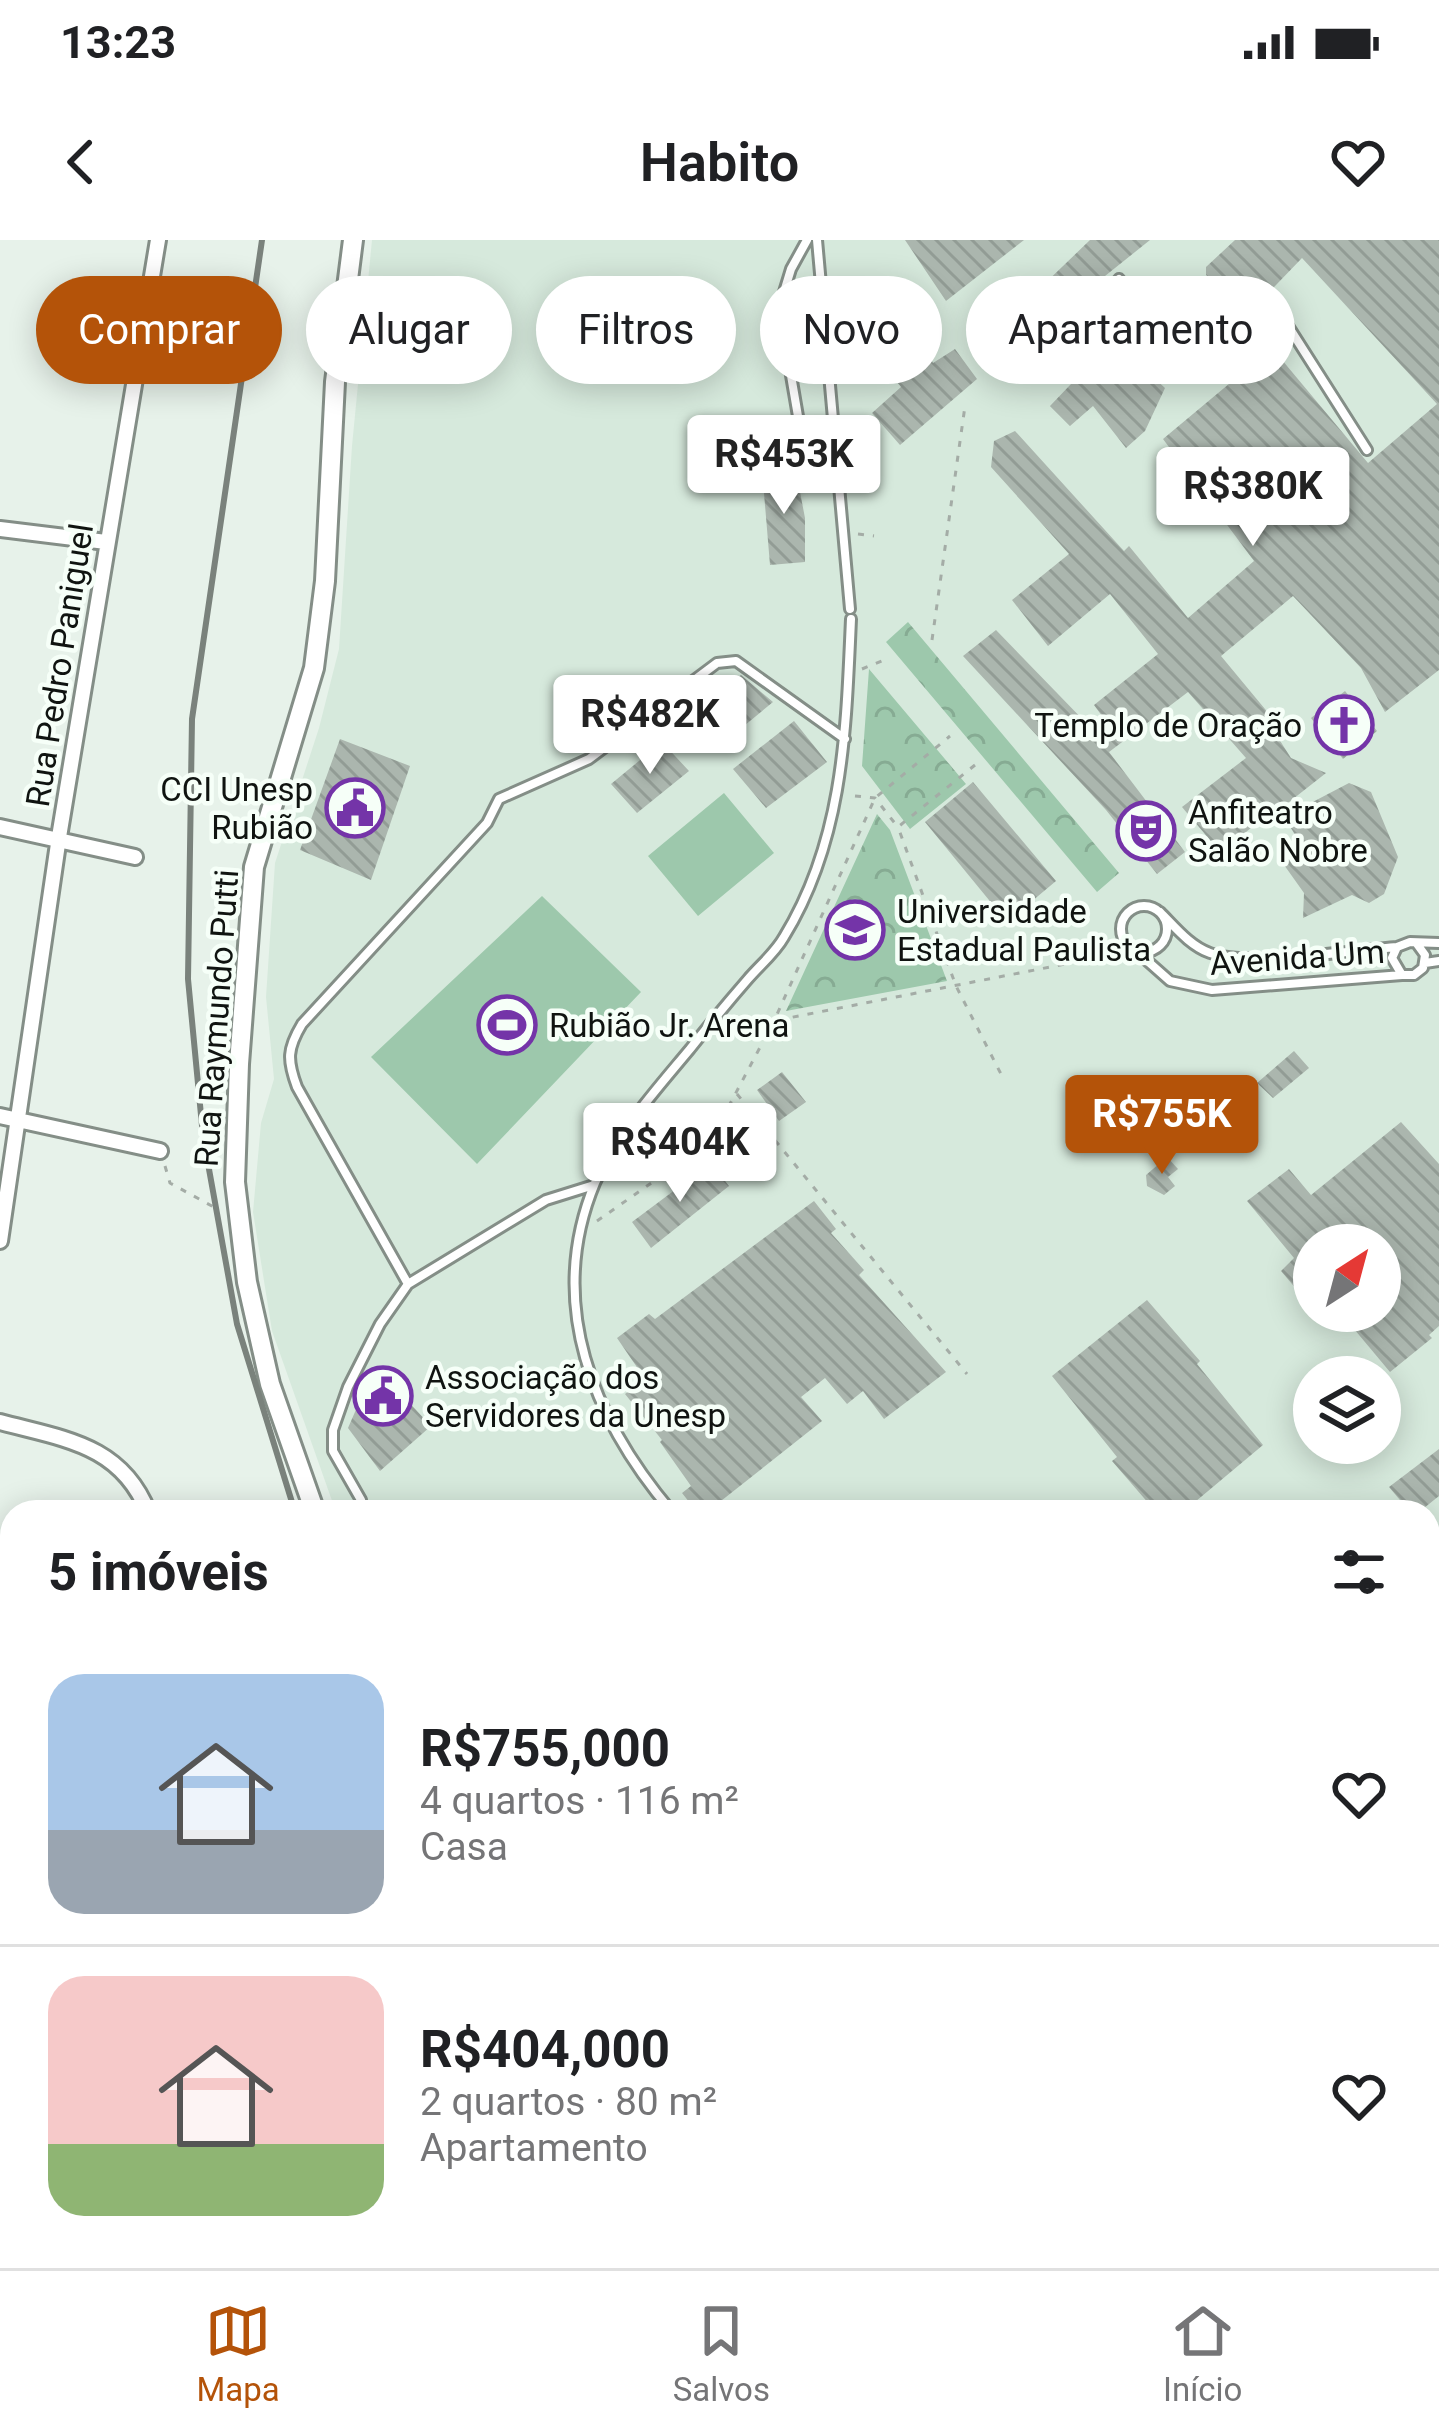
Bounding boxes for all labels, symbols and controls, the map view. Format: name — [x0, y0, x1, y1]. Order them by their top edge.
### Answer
text: 13:23 — [60, 16, 176, 69]
icon: back — [48, 129, 114, 195]
icon: heart — [1325, 129, 1391, 195]
text: Habito — [640, 131, 799, 194]
chip: Comprar — [36, 276, 282, 384]
chip: Alugar — [306, 276, 512, 384]
chip: Filtros — [536, 276, 736, 384]
chip: Novo — [760, 276, 942, 384]
chip: Apartamento — [966, 276, 1295, 384]
pin: R$453K — [686, 415, 882, 517]
text: R$453K — [714, 431, 854, 477]
pin: R$380K — [1155, 447, 1351, 549]
text: R$380K — [1183, 463, 1323, 509]
street label: Rua Pedro Paniguel — [18, 521, 101, 810]
pin: R$482K — [552, 675, 748, 777]
text: R$482K — [580, 691, 720, 737]
church icon: Templo de Oração — [1313, 694, 1375, 756]
place label: Templo de Oração — [1034, 706, 1302, 745]
place label: CCI Unesp Rubião — [160, 770, 313, 847]
public building icon: CCI Unesp Rubião — [324, 777, 386, 839]
place label: Anfiteatro Salão Nobre — [1188, 793, 1368, 870]
theatre icon: Anfiteatro Salão Nobre — [1115, 800, 1177, 862]
street label: Rua Raymundo Putti — [187, 868, 246, 1168]
place label: Universidade Estadual Paulista — [897, 892, 1151, 969]
school or university icon: Universidade Estadual Paulista — [824, 899, 886, 961]
street label: Avenida Um — [1208, 932, 1386, 983]
sports icon: Rubião Jr. Arena — [476, 994, 538, 1056]
place label: Rubião Jr. Arena — [549, 1006, 789, 1045]
pin: R$755K — [1064, 1075, 1260, 1177]
text: R$755K — [1092, 1091, 1232, 1137]
pin: R$404K — [582, 1103, 778, 1205]
text: R$404K — [610, 1119, 750, 1165]
north arrow — [1293, 1224, 1401, 1332]
map controls — [1293, 1224, 1401, 1464]
button: layers — [1293, 1356, 1401, 1464]
place label: Associação dos Servidores da Unesp — [425, 1358, 726, 1435]
public building icon: Associação dos Servidores da Unesp — [352, 1365, 414, 1427]
icon: filters — [1326, 1539, 1392, 1605]
text: 5 imóveis — [48, 1543, 269, 1602]
text: R$755,000 — [420, 1719, 670, 1778]
icon: home — [144, 1722, 288, 1866]
icon: heart — [1326, 1761, 1392, 1827]
text: 4 quartos · 116 m² — [420, 1778, 739, 1824]
text: Casa — [420, 1824, 508, 1870]
text: R$404,000 — [420, 2020, 670, 2079]
icon: home — [144, 2024, 288, 2168]
icon: heart — [1326, 2063, 1392, 2129]
text: 2 quartos · 80 m² — [420, 2079, 717, 2125]
text: Apartamento — [420, 2125, 648, 2171]
tab: Mapa — [197, 2298, 280, 2409]
tab: Salvos — [673, 2298, 770, 2409]
tab: Início — [1163, 2298, 1242, 2409]

